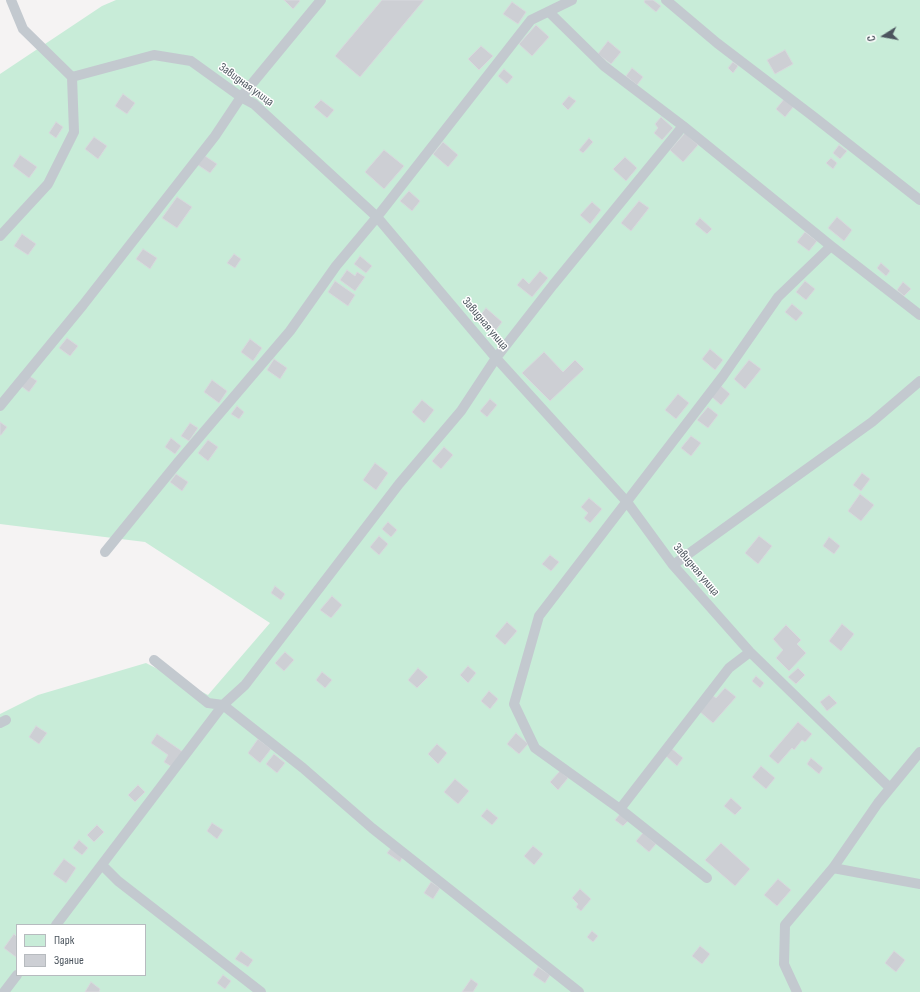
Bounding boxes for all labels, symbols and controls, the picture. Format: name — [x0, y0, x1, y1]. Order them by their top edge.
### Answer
north arrow — [864, 16, 904, 56]
text: С — [865, 34, 879, 42]
street label: Завидная улица — [216, 60, 276, 110]
street label: Завидная улица — [459, 295, 511, 353]
street label: Завидная улица — [670, 541, 722, 599]
legend — [16, 924, 146, 976]
text: Парк — [54, 933, 74, 948]
text: Здание — [54, 953, 84, 968]

